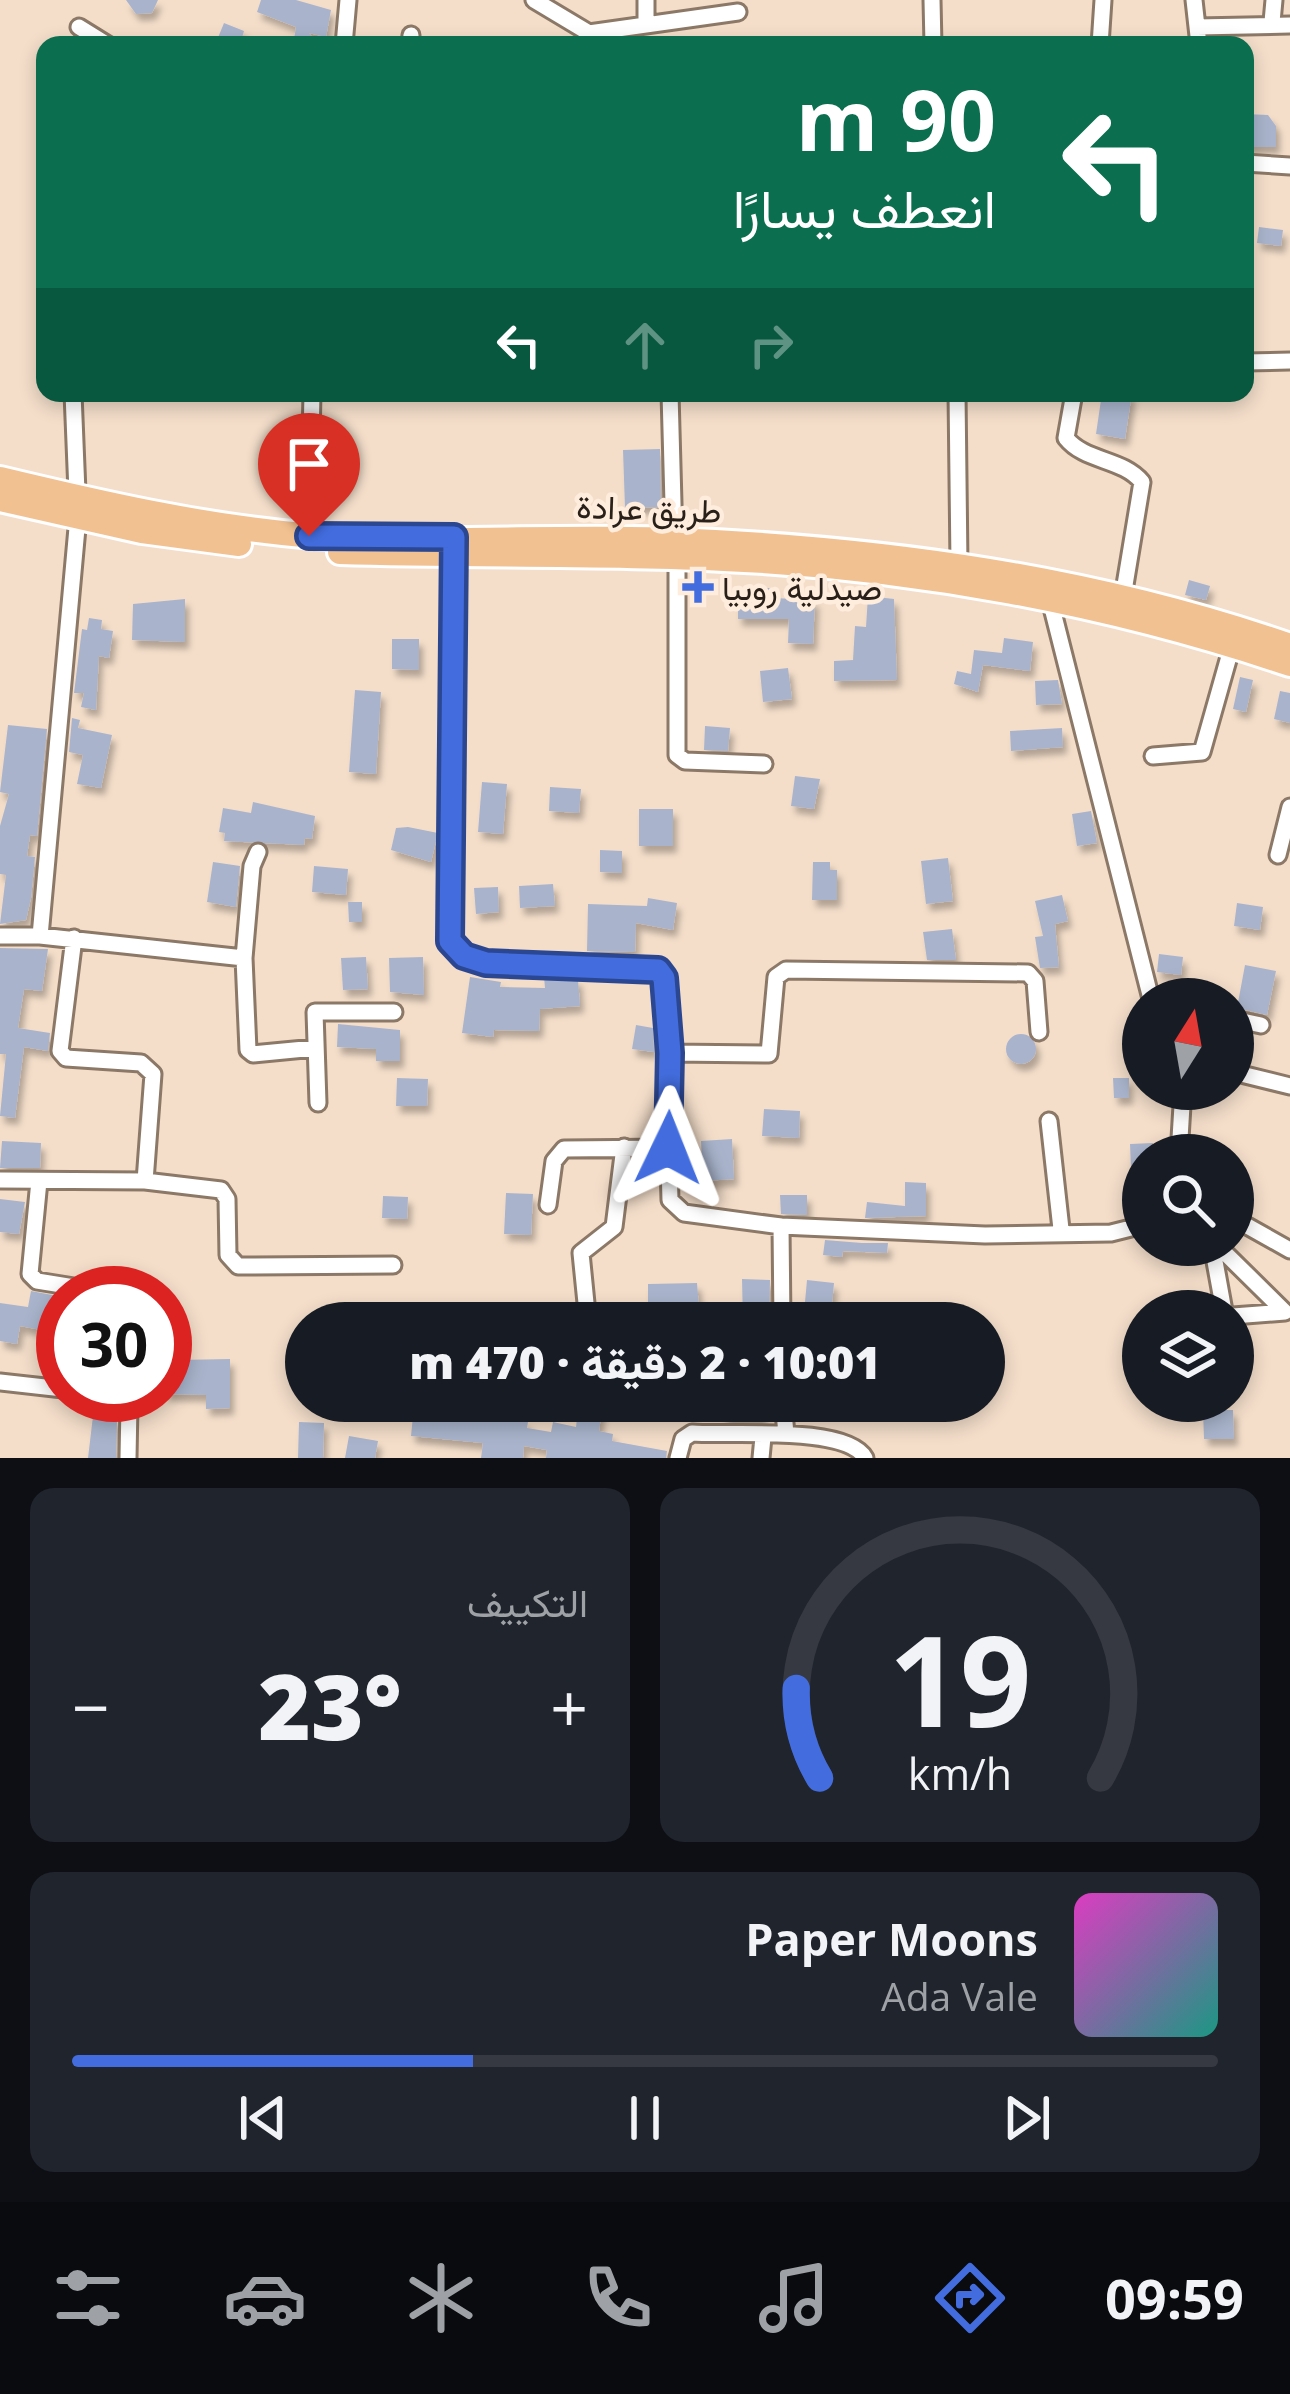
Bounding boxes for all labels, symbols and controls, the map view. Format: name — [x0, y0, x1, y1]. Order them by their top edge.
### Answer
text: 90 m — [796, 61, 996, 176]
icon: left — [1038, 84, 1194, 240]
text: انعطف يسارًا — [733, 170, 996, 244]
icon: left — [486, 312, 552, 378]
icon: ahead — [612, 312, 678, 378]
icon: right — [738, 312, 804, 378]
pin — [258, 413, 360, 536]
icon: arrive — [276, 431, 342, 497]
street label: طريق عرادة — [576, 483, 722, 533]
place label: صيدلية روبيا — [722, 565, 882, 610]
marker: صيدلية روبيا — [685, 574, 711, 600]
north arrow — [1122, 978, 1254, 1110]
map controls — [1122, 978, 1254, 1422]
position arrow — [605, 1085, 731, 1211]
button: search — [1122, 1134, 1254, 1266]
speed limit sign: 30 — [36, 1266, 192, 1422]
button: layers — [1122, 1290, 1254, 1422]
text: 10:01 · 2 دقيقة · 470 m — [409, 1331, 881, 1392]
text: التكييف — [467, 1575, 588, 1628]
text: 19 — [889, 1594, 1031, 1764]
text: 23° — [258, 1644, 402, 1766]
text: − — [72, 1661, 110, 1751]
text: + — [550, 1661, 588, 1751]
text: km/h — [908, 1744, 1012, 1803]
text: Paper Moons — [745, 1908, 1038, 1969]
text: Ada Vale — [881, 1969, 1038, 2022]
icon: previous — [230, 2085, 296, 2151]
icon: pause — [612, 2085, 678, 2151]
icon: next — [994, 2085, 1060, 2151]
icon: filters — [46, 2256, 130, 2340]
icon: car — [223, 2256, 307, 2340]
icon: climate — [399, 2256, 483, 2340]
icon: phone — [576, 2256, 660, 2340]
icon: music — [752, 2256, 836, 2340]
icon: directions — [928, 2256, 1012, 2340]
text: 09:59 — [1105, 2261, 1244, 2335]

